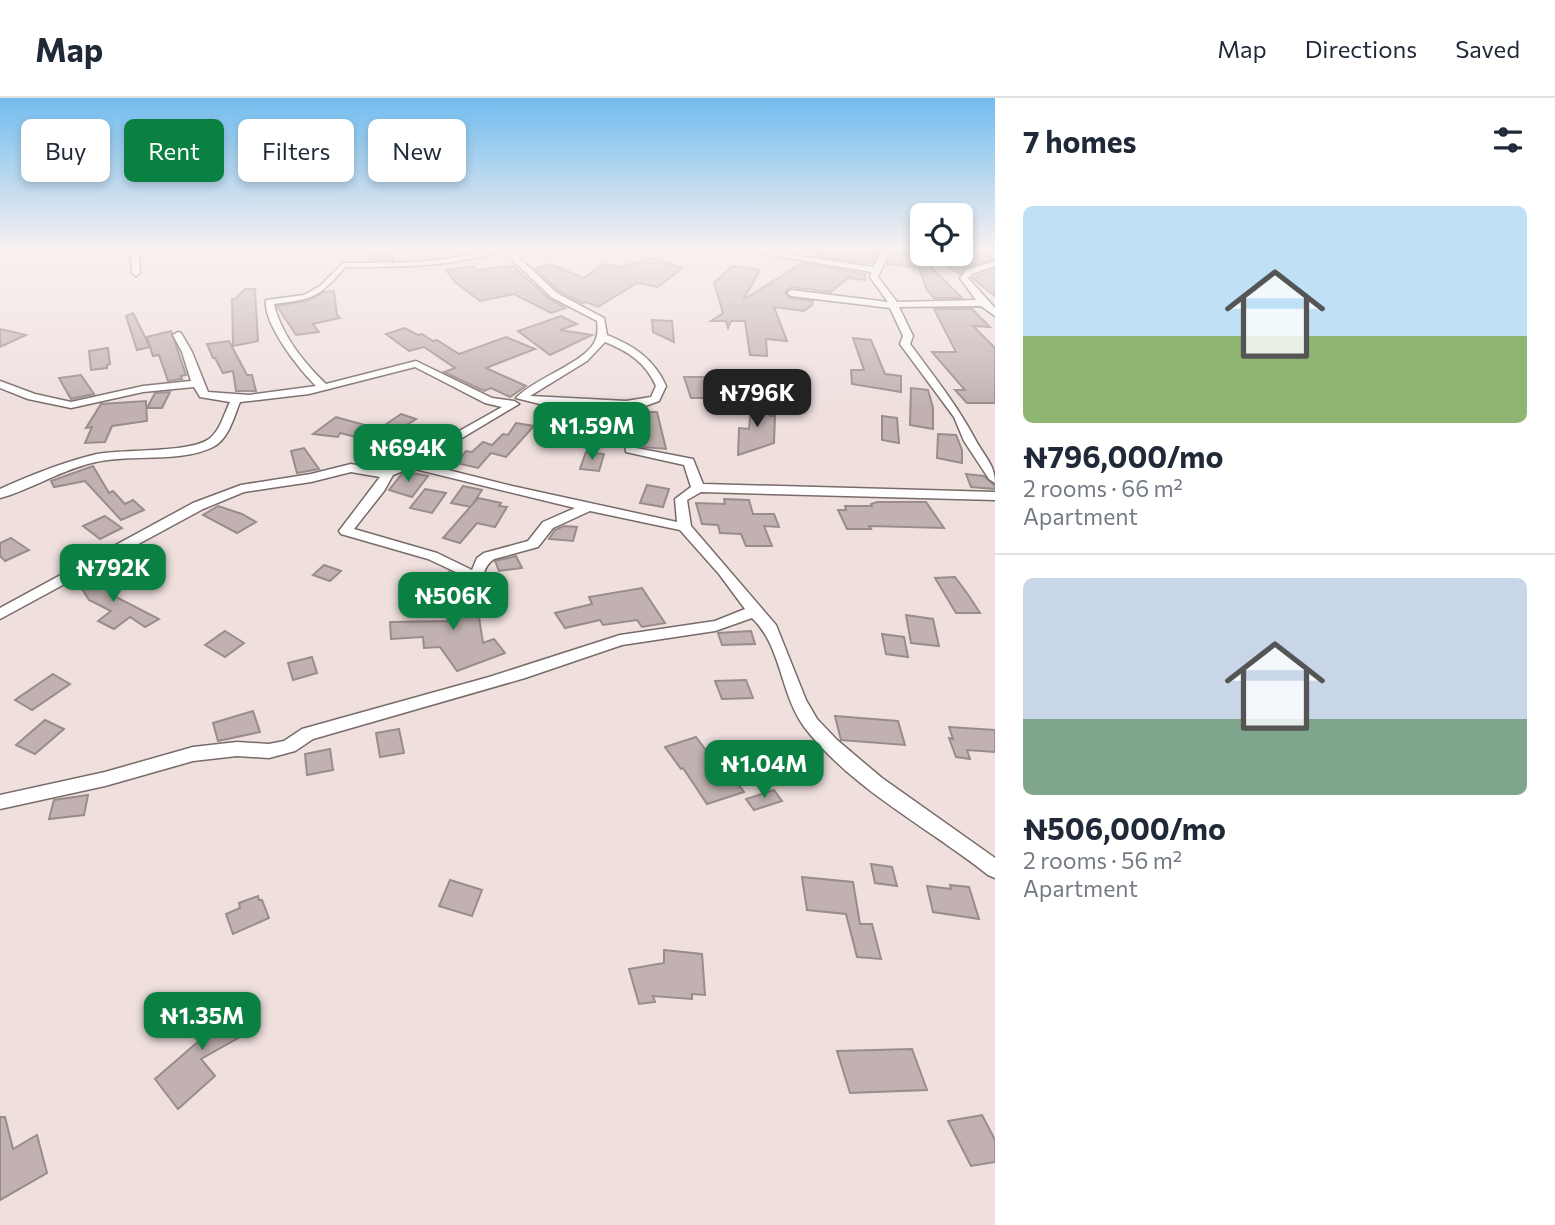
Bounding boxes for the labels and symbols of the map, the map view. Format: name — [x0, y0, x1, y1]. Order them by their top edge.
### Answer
pin: ₦796K — [708, 370, 806, 429]
pin: ₦1.59M — [535, 402, 649, 462]
pin: ₦694K — [359, 424, 457, 484]
pin: ₦792K — [64, 545, 162, 604]
pin: ₦506K — [404, 573, 502, 632]
pin: ₦1.04M — [707, 740, 821, 800]
pin: ₦1.35M — [145, 992, 259, 1052]

